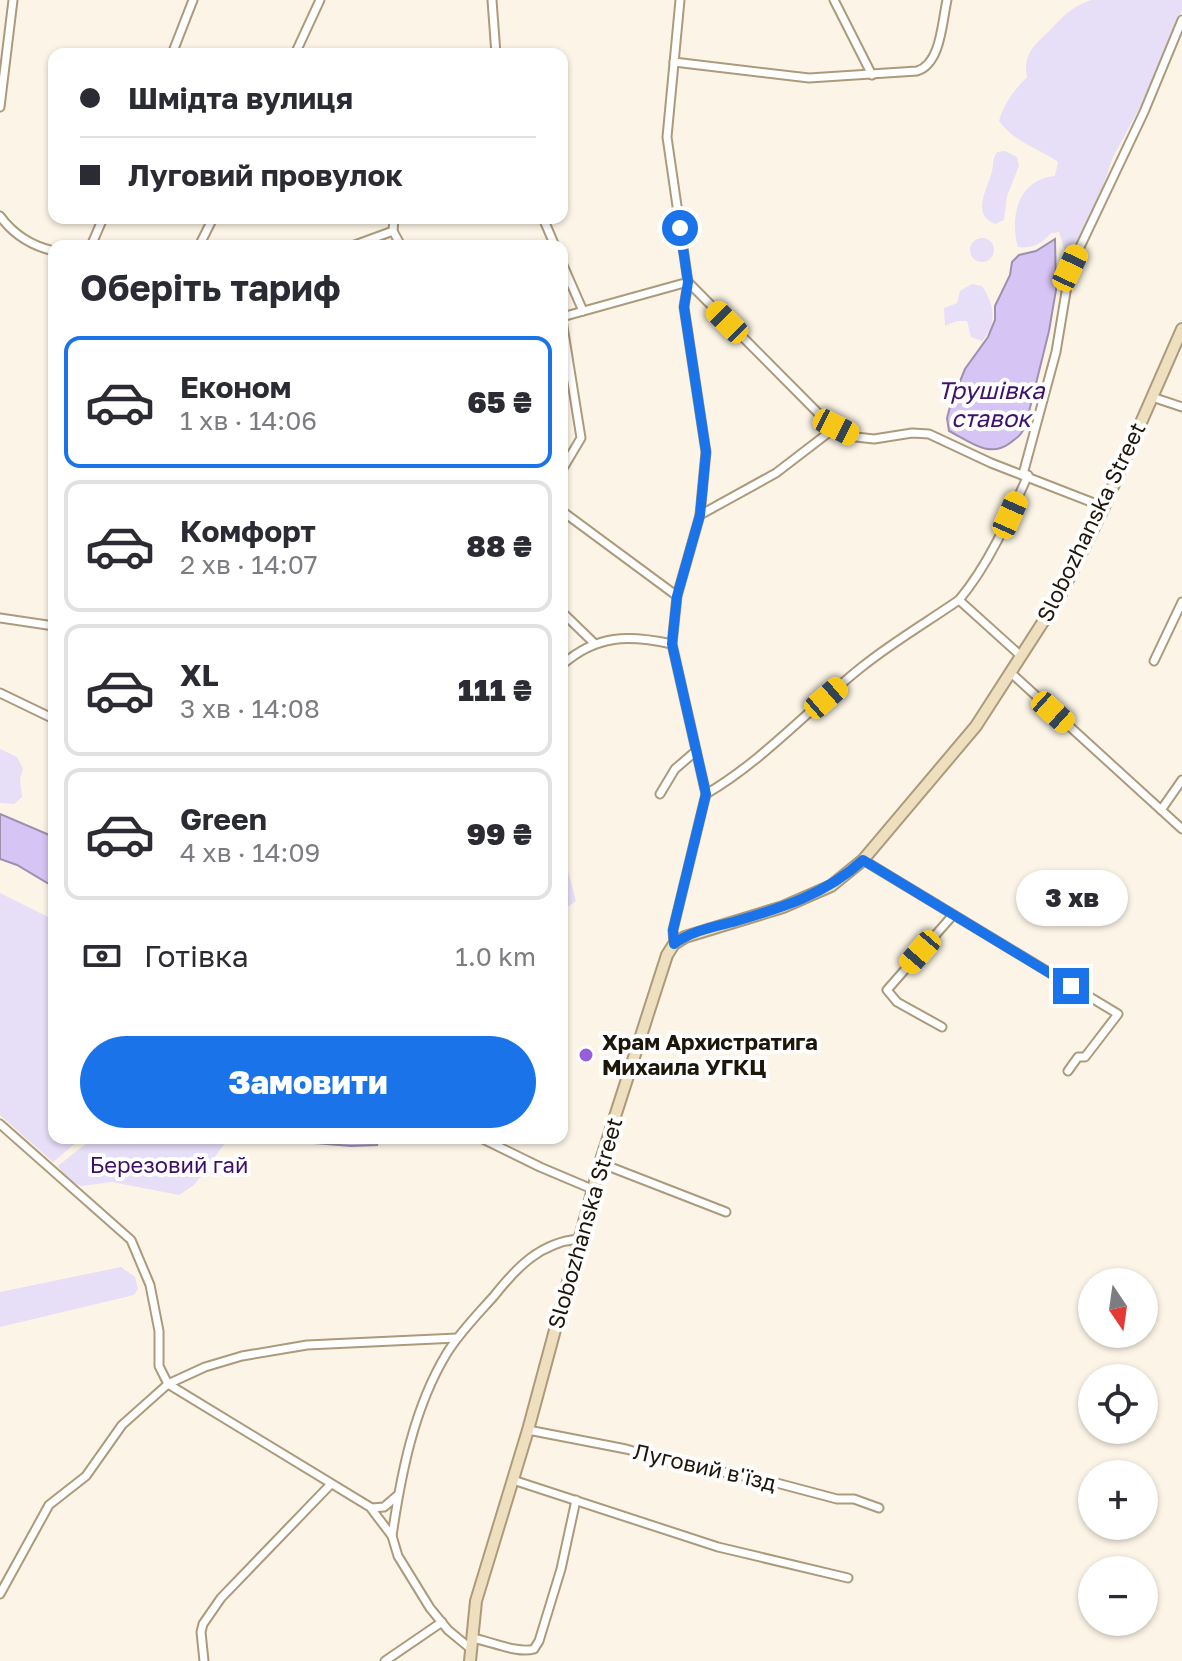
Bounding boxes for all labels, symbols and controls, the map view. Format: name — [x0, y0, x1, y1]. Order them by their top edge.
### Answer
text: Шмідта вулиця — [128, 80, 353, 116]
text: Луговий провулок — [128, 157, 403, 193]
route start — [662, 210, 698, 246]
car — [1049, 241, 1091, 295]
text: Оберіть тариф — [80, 266, 341, 309]
car — [702, 297, 752, 347]
icon: car — [84, 366, 156, 438]
text: Економ — [180, 369, 291, 405]
water label: Трушівка ставок — [938, 375, 1046, 432]
text: 65 ₴ — [467, 384, 532, 420]
text: 1 хв · 14:06 — [180, 405, 317, 436]
car — [809, 405, 863, 449]
street label: Slobozhanska Street — [1031, 418, 1151, 626]
car — [989, 488, 1031, 542]
icon: car — [84, 510, 156, 582]
text: Комфорт — [180, 513, 316, 549]
text: 88 ₴ — [466, 528, 532, 564]
text: 2 хв · 14:07 — [180, 549, 318, 580]
icon: car — [84, 654, 156, 726]
text: XL — [180, 657, 219, 693]
text: 111 ₴ — [458, 672, 532, 708]
car — [800, 673, 852, 723]
car — [1027, 687, 1079, 737]
text: 3 хв · 14:08 — [180, 693, 320, 724]
icon: car — [84, 798, 156, 870]
text: Green — [180, 801, 267, 837]
text: 99 ₴ — [467, 816, 532, 852]
text: 4 хв · 14:09 — [180, 837, 320, 868]
callout: 3 хв — [1015, 870, 1127, 926]
text: 3 хв — [1045, 882, 1099, 913]
car — [895, 926, 945, 978]
icon: cash — [80, 934, 124, 978]
text: Готівка — [144, 938, 249, 974]
text: 1.0 km — [455, 941, 536, 972]
route end — [1053, 968, 1089, 1004]
place label: Храм Архистратига Михаила УГКЦ — [602, 1028, 818, 1080]
button: Замовити — [80, 1036, 536, 1128]
marker: Храм Архистратига Михаила УГКЦ — [577, 1046, 595, 1064]
street label: Slobozhanska Street — [541, 1114, 628, 1332]
park label: Березовий гай — [90, 1151, 248, 1178]
north arrow — [1078, 1268, 1158, 1348]
map controls — [1078, 1268, 1158, 1636]
button: locate — [1078, 1364, 1158, 1444]
street label: Луговий в'їзд — [631, 1437, 779, 1496]
button: + — [1078, 1460, 1158, 1540]
button: − — [1078, 1556, 1158, 1636]

